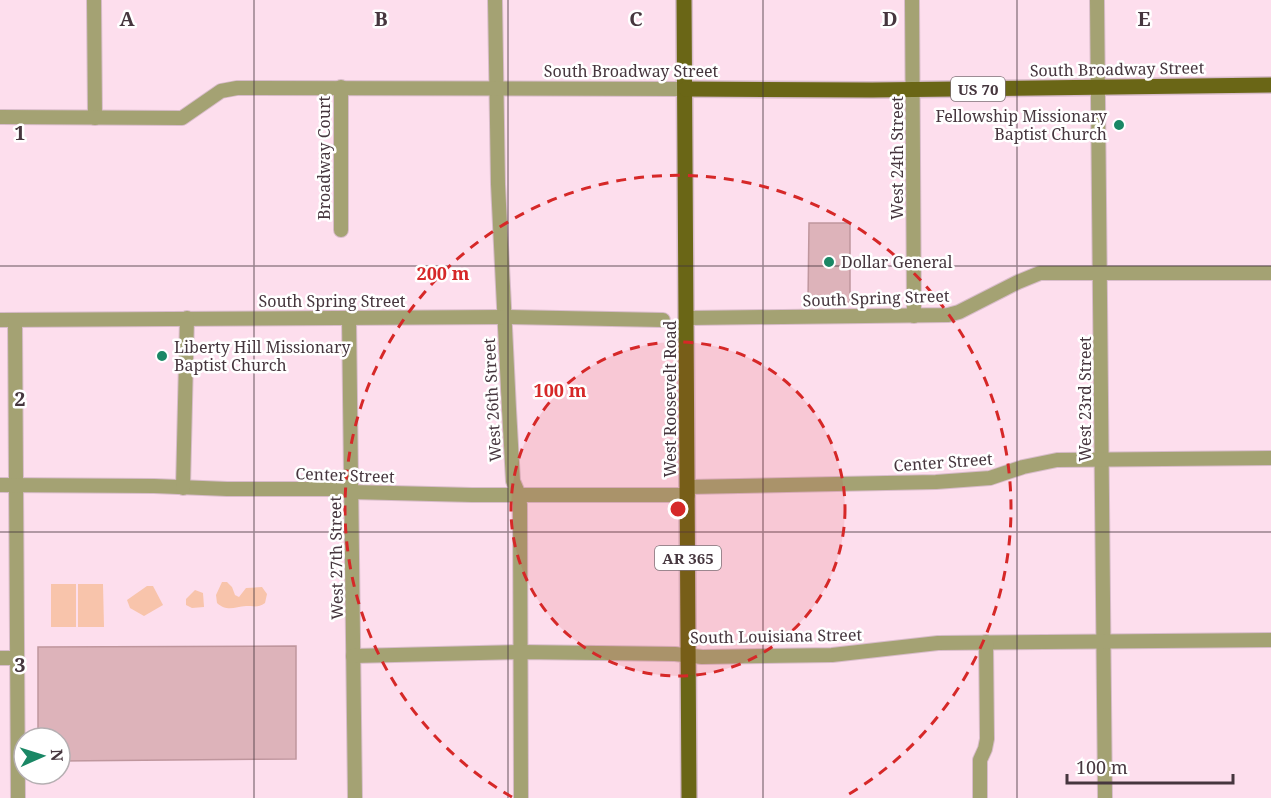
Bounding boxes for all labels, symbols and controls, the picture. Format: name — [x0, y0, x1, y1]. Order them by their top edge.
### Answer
text: A — [119, 5, 135, 32]
text: B — [374, 5, 388, 32]
text: C — [629, 5, 643, 32]
text: D — [882, 5, 898, 32]
text: E — [1137, 5, 1151, 32]
street label: South Broadway Street — [1030, 56, 1205, 82]
street label: South Broadway Street — [544, 60, 719, 82]
road number: US 70 — [951, 77, 1005, 101]
street label: Broadway Court — [313, 96, 335, 220]
street label: West 24th Street — [886, 96, 908, 220]
place label: Fellowship Missionary Baptist Church — [935, 105, 1108, 145]
marker: Fellowship Missionary Baptist Church — [1112, 118, 1126, 132]
text: 1 — [14, 119, 26, 146]
place label: Dollar General — [841, 251, 953, 273]
marker: Dollar General — [822, 255, 836, 269]
text: 200 m — [417, 261, 470, 285]
street label: South Spring Street — [802, 284, 950, 312]
street label: South Spring Street — [259, 290, 406, 312]
street label: West Roosevelt Road — [659, 320, 681, 478]
place label: Liberty Hill Missionary Baptist Church — [174, 336, 352, 376]
street label: West 23rd Street — [1074, 336, 1096, 462]
street label: West 26th Street — [478, 337, 506, 462]
marker: Liberty Hill Missionary Baptist Church — [155, 349, 169, 363]
text: 100 m — [534, 378, 587, 402]
text: 2 — [14, 385, 26, 412]
street label: Center Street — [893, 448, 994, 476]
street label: Center Street — [295, 462, 395, 488]
street label: West 27th Street — [324, 496, 348, 620]
centre of rings — [668, 499, 688, 519]
road number: AR 365 — [655, 546, 721, 570]
street label: South Louisiana Street — [690, 623, 863, 648]
text: 3 — [14, 651, 26, 678]
north arrow — [12, 726, 72, 786]
scale bar — [1067, 747, 1234, 785]
text: N — [46, 748, 68, 762]
text: 100 m — [1076, 755, 1128, 779]

